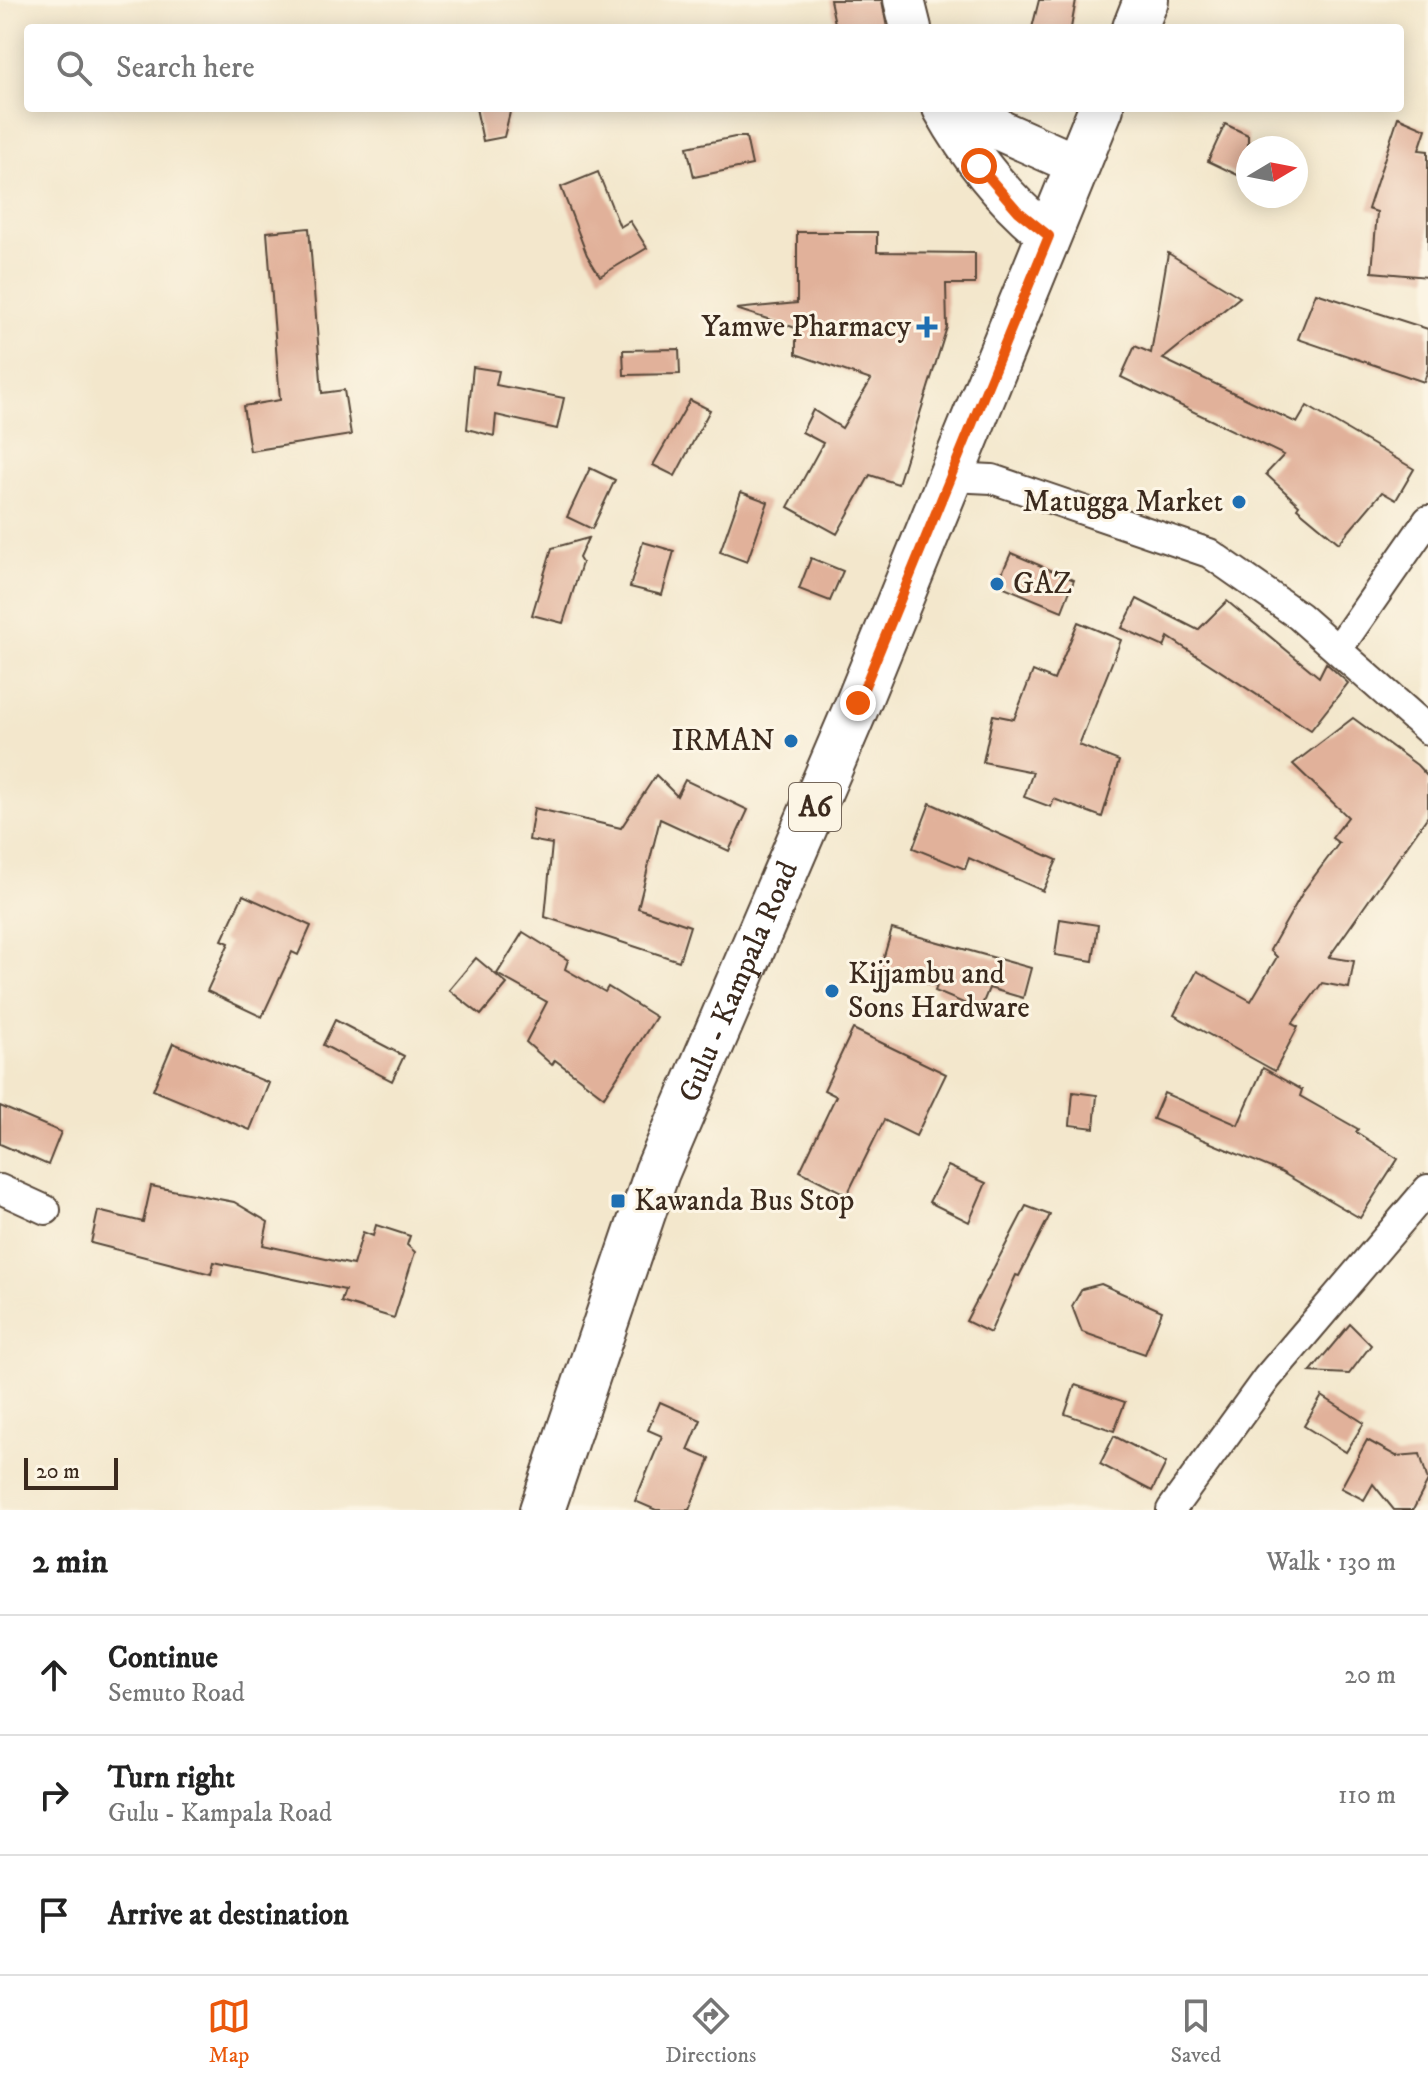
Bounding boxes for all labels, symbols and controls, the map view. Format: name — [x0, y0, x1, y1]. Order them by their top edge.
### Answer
search box — [24, 24, 1404, 112]
icon: search — [52, 46, 96, 90]
text: Search here — [116, 50, 255, 87]
north arrow — [1236, 136, 1308, 208]
route start — [961, 148, 997, 184]
place label: Yamwe Pharmacy — [701, 309, 912, 346]
marker: Yamwe Pharmacy — [918, 318, 936, 336]
place label: Matugga Market — [1023, 484, 1223, 521]
marker: Matugga Market — [1230, 493, 1248, 511]
place label: GAZ — [1013, 566, 1072, 603]
marker: GAZ — [988, 575, 1006, 593]
route end — [840, 685, 876, 721]
place label: IRMAN — [672, 723, 775, 760]
marker: IRMAN — [782, 732, 800, 750]
road number: A6 — [789, 783, 841, 831]
street label: Gulu - Kampala Road — [671, 856, 806, 1108]
place label: Kijjambu and Sons Hardware — [848, 956, 1030, 1027]
marker: Kijjambu and Sons Hardware — [823, 982, 841, 1000]
place label: Kawanda Bus Stop — [634, 1183, 854, 1220]
marker: Kawanda Bus Stop — [609, 1192, 627, 1210]
scale bar — [24, 1454, 118, 1490]
text: 20 m — [36, 1458, 80, 1485]
text: 2 min — [32, 1541, 108, 1583]
text: Walk · 130 m — [1266, 1546, 1396, 1579]
text: Continue — [108, 1640, 218, 1677]
icon: ahead — [32, 1653, 76, 1697]
text: 20 m — [1344, 1659, 1396, 1692]
text: Semuto Road — [108, 1677, 245, 1710]
text: Turn right — [108, 1760, 235, 1797]
icon: right — [32, 1773, 76, 1817]
text: 110 m — [1338, 1779, 1396, 1812]
text: Gulu - Kampala Road — [108, 1797, 332, 1830]
icon: arrive — [32, 1893, 76, 1937]
text: Arrive at destination — [108, 1897, 349, 1934]
tab: Map — [207, 1994, 251, 2069]
tab: Directions — [665, 1994, 756, 2069]
tab: Saved — [1170, 1994, 1221, 2069]

